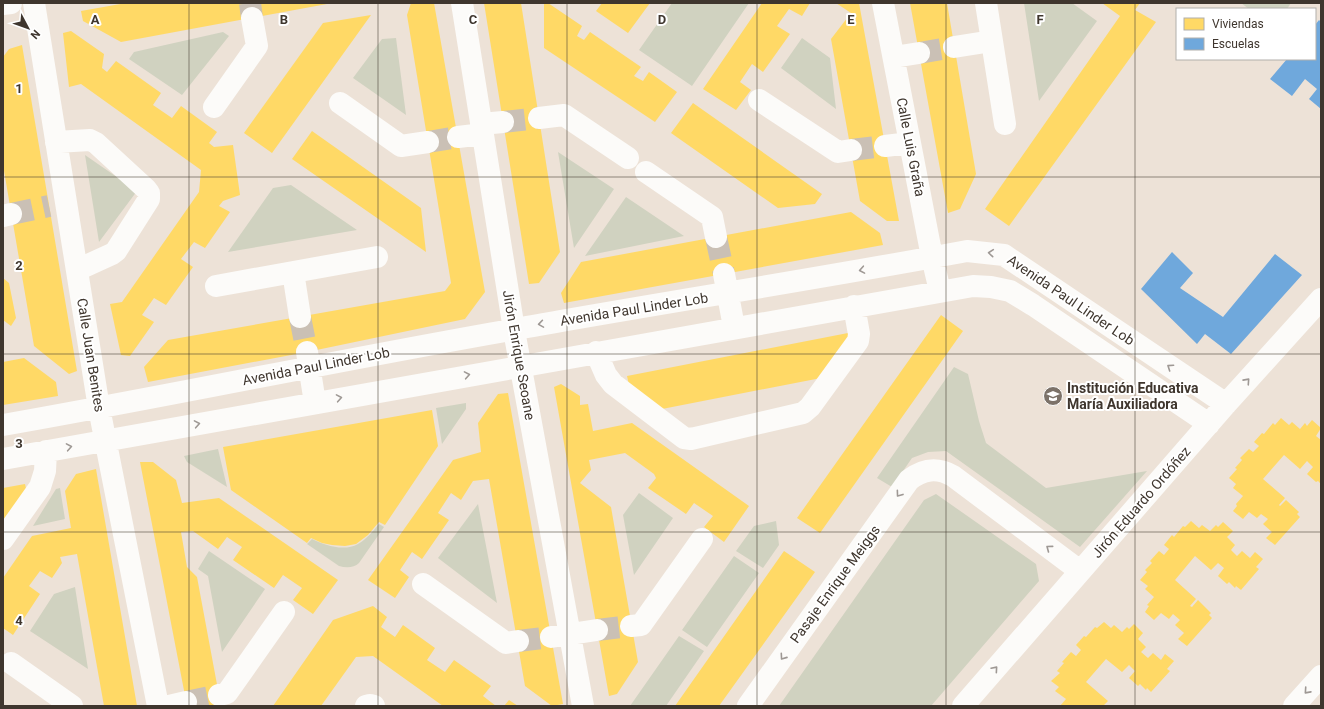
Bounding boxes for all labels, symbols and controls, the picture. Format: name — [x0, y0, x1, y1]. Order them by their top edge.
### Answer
north arrow — [8, 8, 48, 48]
legend — [1176, 8, 1316, 60]
text: A — [91, 12, 100, 27]
text: B — [280, 12, 288, 27]
text: C — [469, 12, 478, 27]
text: D — [658, 12, 666, 27]
text: E — [847, 12, 855, 27]
text: F — [1036, 12, 1044, 27]
text: Viviendas — [1212, 17, 1264, 31]
text: N — [28, 27, 43, 42]
text: Escuelas — [1212, 37, 1260, 51]
text: 1 — [15, 81, 23, 96]
street label: Calle Luis Graña — [894, 96, 928, 198]
one-way arrow — [988, 249, 994, 258]
street label: Avenida Paul Linder Lob — [1005, 252, 1138, 349]
text: 2 — [15, 258, 23, 273]
one-way arrow — [859, 265, 865, 273]
street label: Jirón Enrique Seoane — [500, 289, 538, 421]
street label: Avenida Paul Linder Lob — [559, 289, 709, 329]
street label: Calle Juan Benites — [74, 297, 108, 413]
one-way arrow — [538, 319, 544, 328]
street label: Avenida Paul Linder Lob — [241, 344, 391, 388]
one-way arrow — [1167, 364, 1174, 372]
one-way arrow — [463, 371, 470, 380]
one-way arrow — [1242, 378, 1249, 386]
place label: Institución Educativa María Auxiliadora — [1067, 380, 1199, 412]
school or university icon: Institución Educativa María Auxiliadora — [1042, 385, 1064, 407]
one-way arrow — [336, 395, 342, 403]
one-way arrow — [194, 420, 200, 428]
text: 3 — [15, 436, 23, 451]
one-way arrow — [66, 443, 72, 451]
street label: Jirón Eduardo Ordóñez — [1088, 443, 1194, 561]
one-way arrow — [896, 490, 904, 497]
street label: Pasaje Enrique Meiggs — [787, 522, 883, 646]
one-way arrow — [1046, 545, 1053, 553]
text: 4 — [15, 613, 23, 628]
one-way arrow — [781, 652, 788, 659]
one-way arrow — [991, 666, 998, 673]
one-way arrow — [1305, 686, 1312, 694]

